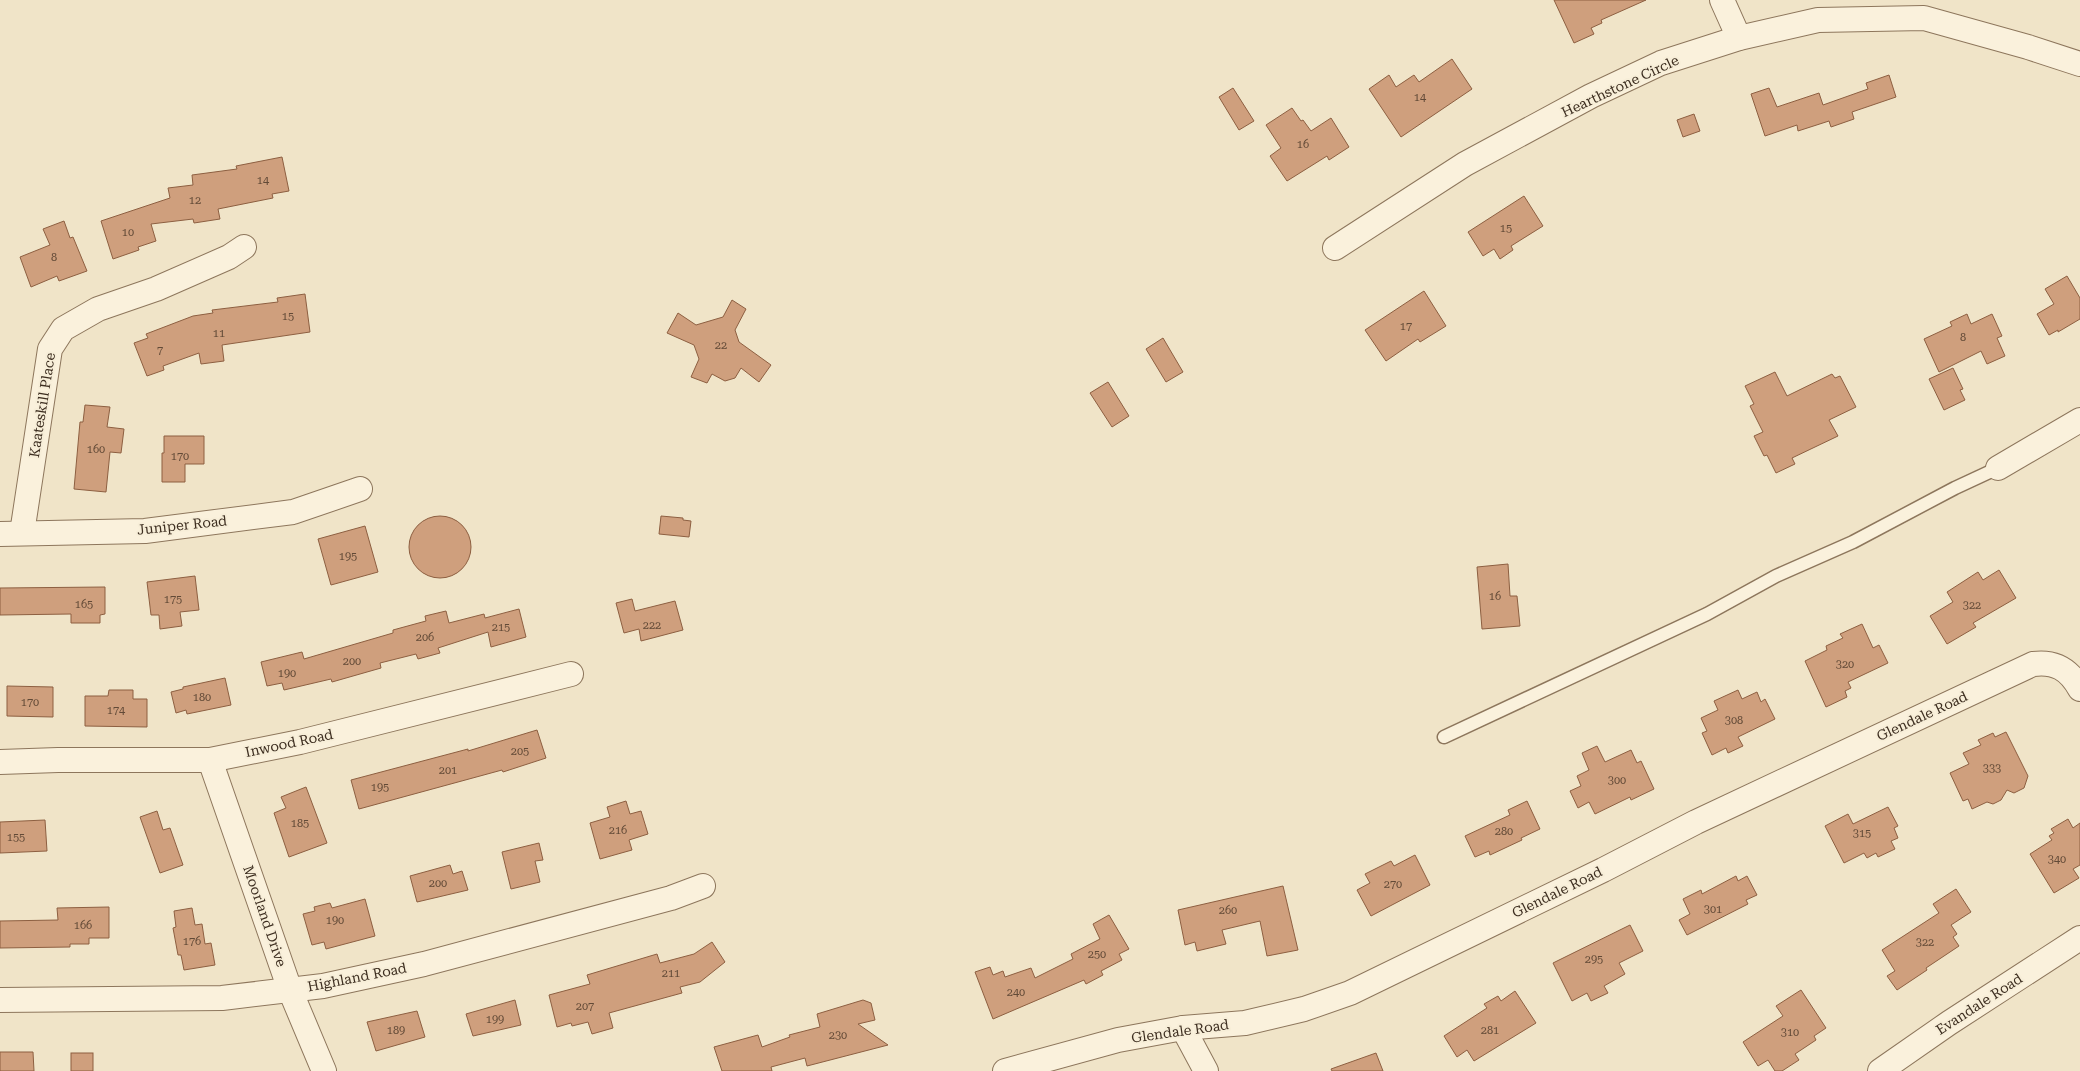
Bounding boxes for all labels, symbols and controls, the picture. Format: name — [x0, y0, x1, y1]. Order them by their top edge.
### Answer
street label: Hearthstone Circle — [1559, 52, 1682, 120]
house number: 14 — [1414, 91, 1427, 104]
house number: 16 — [1297, 138, 1309, 151]
house number: 14 — [257, 174, 270, 187]
house number: 12 — [189, 194, 201, 207]
house number: 15 — [1500, 222, 1512, 235]
house number: 10 — [122, 226, 134, 239]
house number: 8 — [51, 251, 57, 264]
house number: 15 — [282, 310, 294, 323]
house number: 17 — [1400, 320, 1412, 333]
house number: 11 — [213, 327, 225, 340]
house number: 8 — [1960, 331, 1966, 344]
house number: 22 — [715, 339, 727, 352]
house number: 7 — [157, 344, 163, 357]
street label: Kaateskill Place — [26, 351, 58, 459]
house number: 160 — [87, 443, 105, 456]
house number: 170 — [171, 450, 189, 463]
street label: Juniper Road — [136, 512, 228, 538]
house number: 195 — [339, 550, 357, 563]
house number: 16 — [1489, 590, 1501, 603]
house number: 175 — [164, 593, 182, 606]
house number: 165 — [75, 598, 93, 611]
house number: 322 — [1963, 599, 1981, 612]
house number: 222 — [643, 619, 661, 632]
house number: 215 — [492, 621, 510, 634]
house number: 206 — [416, 631, 434, 644]
house number: 200 — [343, 655, 361, 668]
house number: 320 — [1836, 658, 1854, 671]
house number: 190 — [278, 667, 296, 680]
street label: Glendale Road — [1874, 688, 1970, 744]
house number: 180 — [193, 691, 211, 704]
house number: 170 — [21, 696, 39, 709]
house number: 174 — [107, 704, 126, 717]
house number: 308 — [1725, 714, 1743, 727]
street label: Inwood Road — [244, 726, 334, 760]
house number: 205 — [511, 745, 529, 758]
house number: 333 — [1983, 762, 2001, 775]
house number: 201 — [439, 764, 457, 777]
house number: 300 — [1608, 774, 1626, 787]
house number: 195 — [371, 781, 389, 794]
house number: 185 — [291, 817, 309, 830]
house number: 216 — [609, 824, 627, 837]
house number: 280 — [1495, 825, 1513, 838]
house number: 315 — [1853, 827, 1871, 840]
house number: 155 — [7, 831, 25, 844]
house number: 340 — [2048, 853, 2066, 866]
street label: Moorland Drive — [240, 863, 290, 969]
street label: Glendale Road — [1509, 863, 1605, 921]
house number: 200 — [429, 877, 447, 890]
house number: 270 — [1384, 878, 1402, 891]
house number: 301 — [1704, 903, 1722, 916]
house number: 260 — [1219, 904, 1237, 917]
house number: 190 — [326, 914, 344, 927]
house number: 166 — [74, 919, 92, 932]
house number: 176 — [183, 935, 201, 948]
house number: 322 — [1916, 936, 1934, 949]
house number: 250 — [1088, 948, 1106, 961]
house number: 295 — [1585, 953, 1603, 966]
street label: Highland Road — [306, 960, 408, 994]
house number: 211 — [662, 967, 680, 980]
street label: Evandale Road — [1933, 970, 2025, 1038]
house number: 240 — [1007, 986, 1025, 999]
house number: 207 — [576, 1000, 594, 1013]
house number: 199 — [486, 1013, 504, 1026]
street label: Glendale Road — [1130, 1016, 1230, 1046]
house number: 189 — [387, 1024, 405, 1037]
house number: 281 — [1481, 1024, 1499, 1037]
house number: 310 — [1781, 1026, 1799, 1039]
house number: 230 — [829, 1029, 847, 1042]

